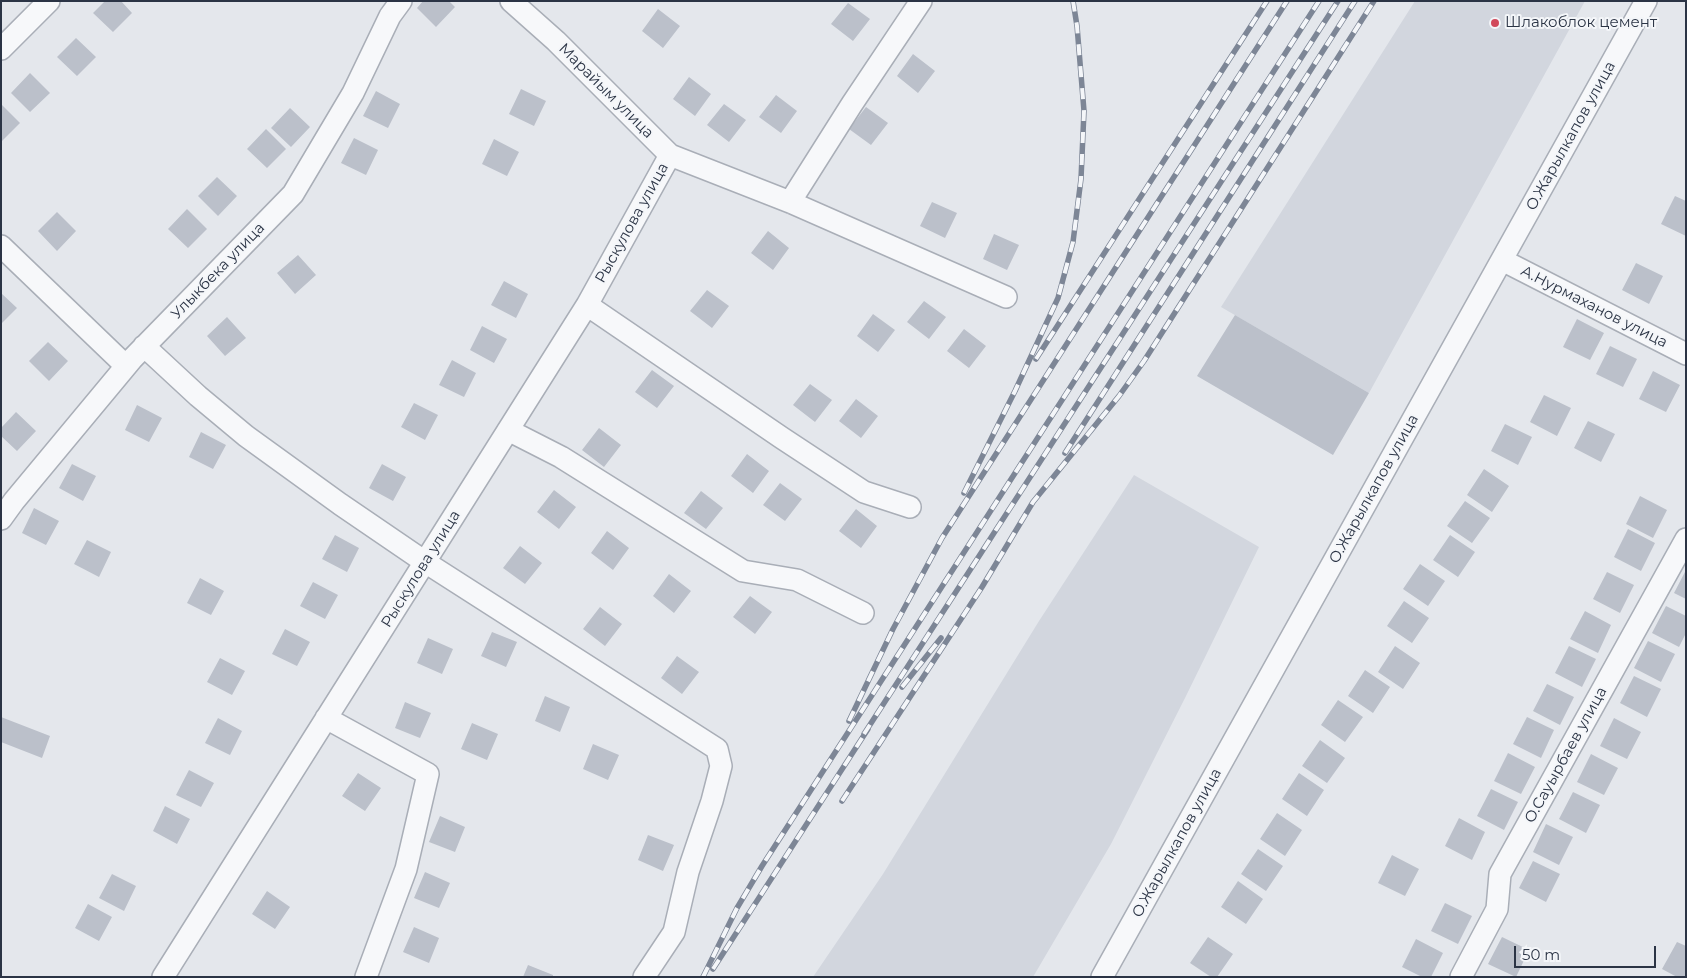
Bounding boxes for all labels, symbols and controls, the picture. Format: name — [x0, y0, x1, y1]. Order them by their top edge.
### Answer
place label: Шлакоблок цемент — [1505, 14, 1657, 32]
marker: Шлакоблок цемент — [1489, 17, 1501, 29]
street label: Марайым улица — [555, 40, 657, 142]
street label: О.Жарылкапов улица — [1522, 58, 1620, 214]
street label: Рыскулова улица — [592, 160, 672, 286]
street label: Улыкбека улица — [167, 219, 269, 323]
street label: А.Нурмаханов улица — [1518, 262, 1670, 352]
street label: О.Жарылкапов улица — [1325, 411, 1423, 567]
street label: Рыскулова улица — [378, 507, 464, 631]
street label: О.Сауырбаев улица — [1521, 684, 1611, 826]
street label: О.Жарылкапов улица — [1128, 765, 1226, 921]
scale bar — [1517, 936, 1660, 968]
text: 50 m — [1522, 945, 1560, 964]

